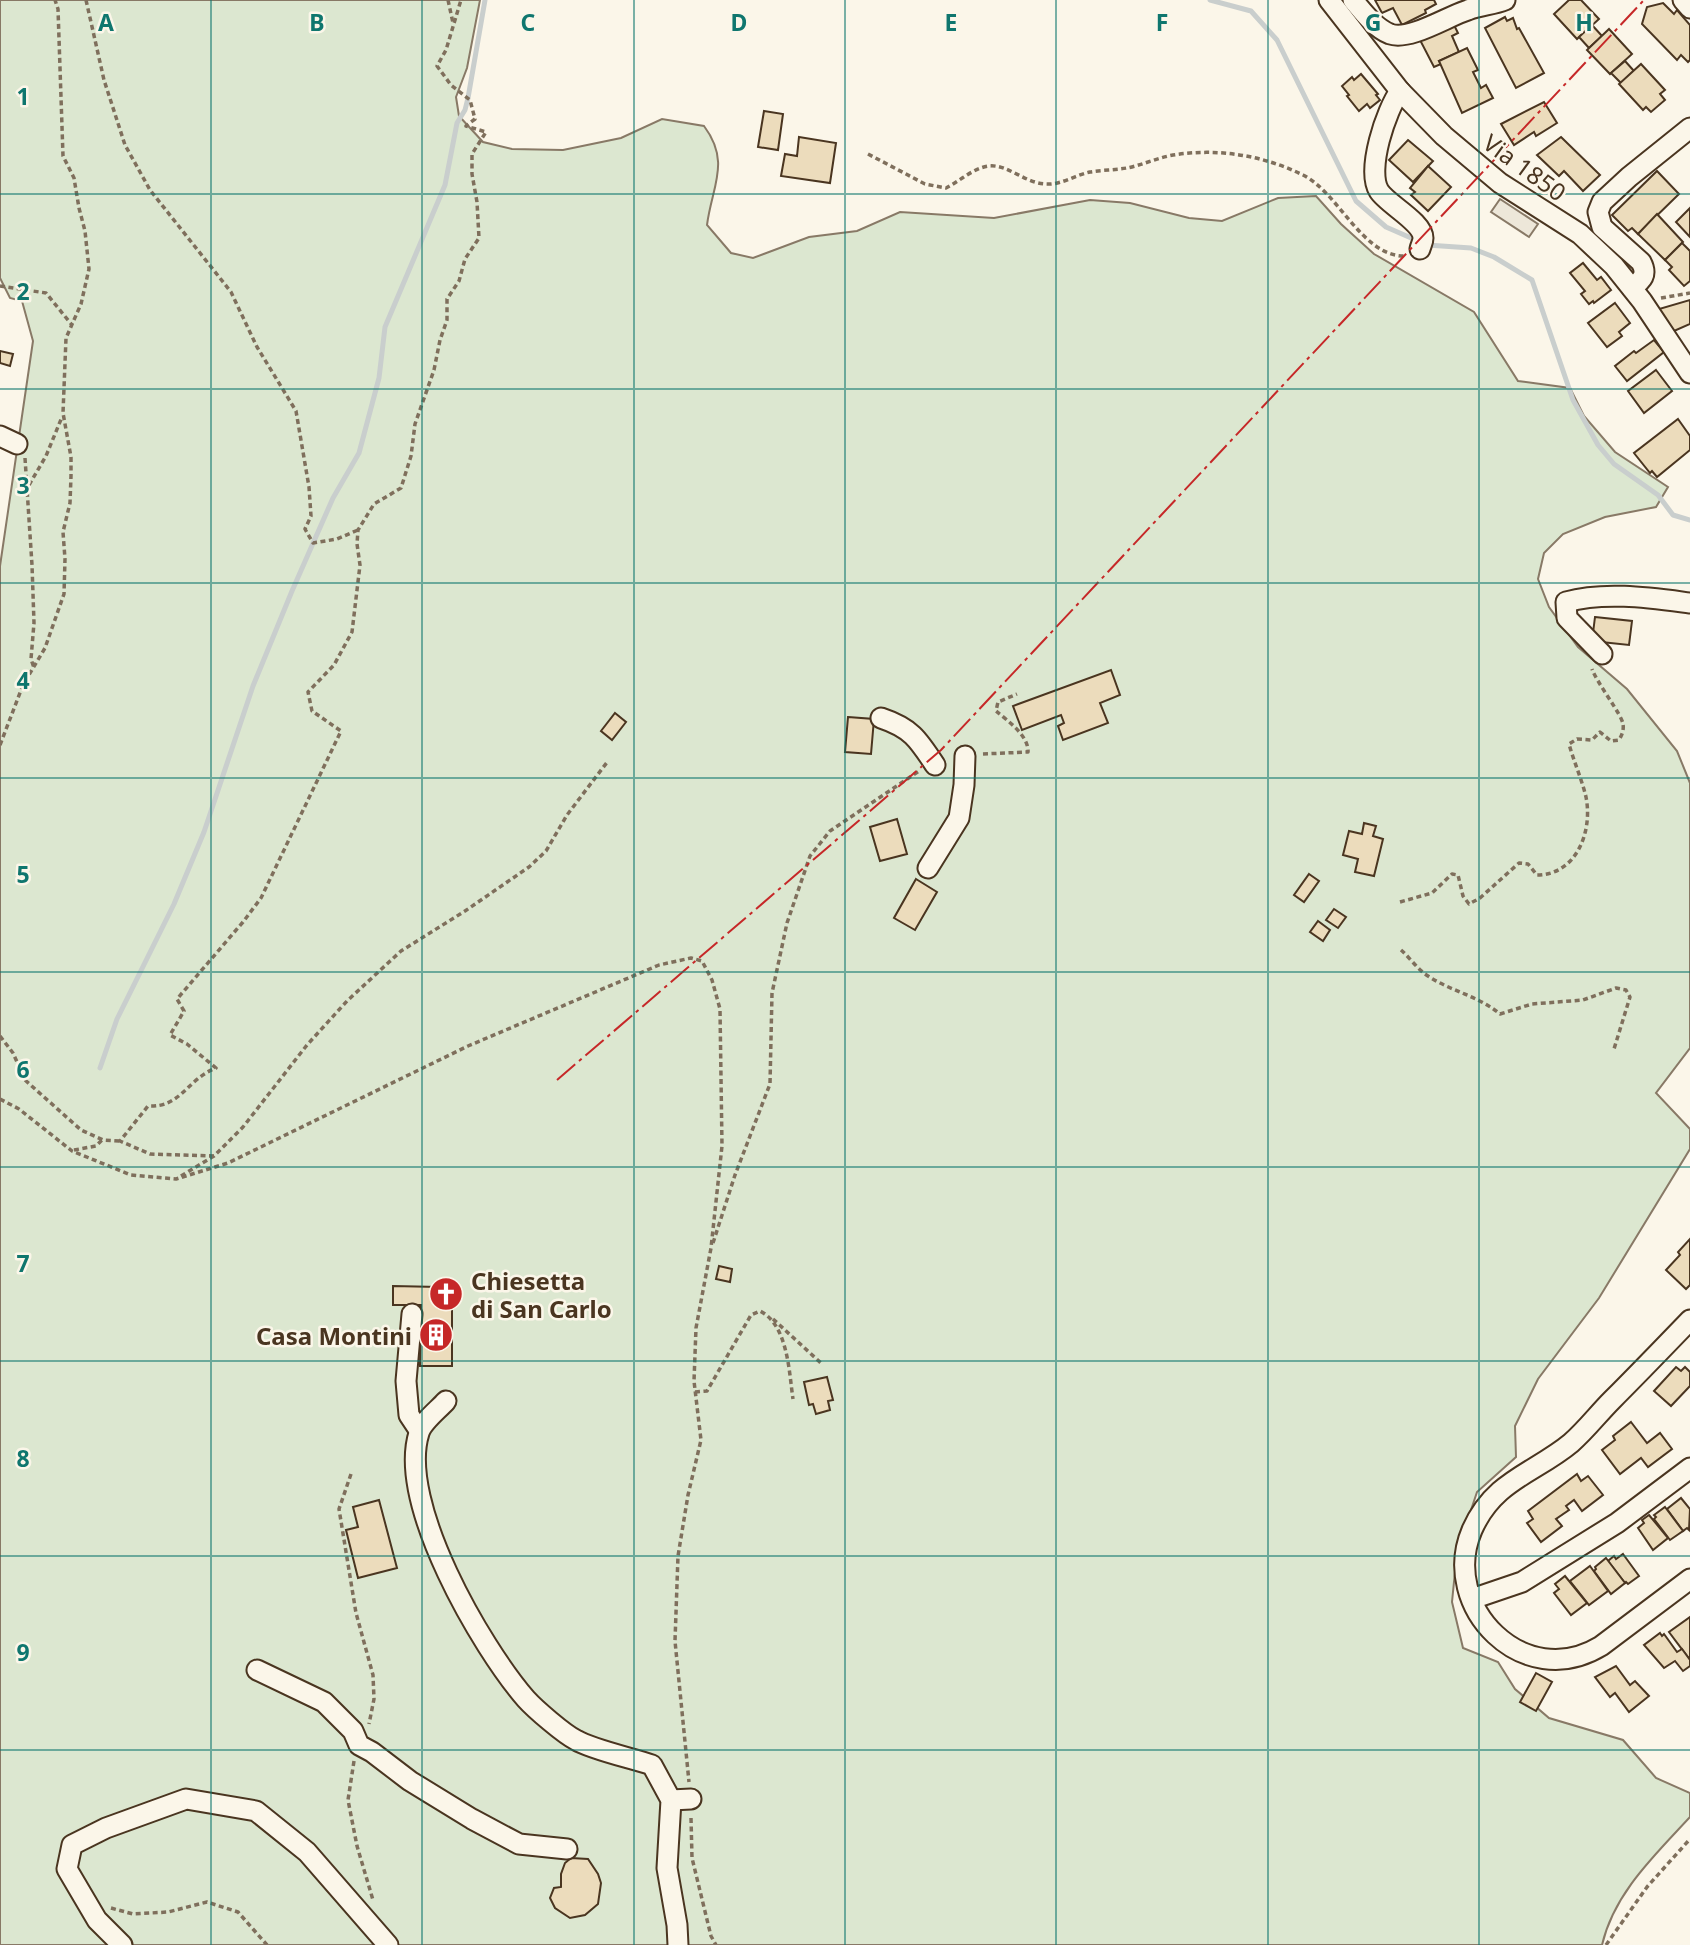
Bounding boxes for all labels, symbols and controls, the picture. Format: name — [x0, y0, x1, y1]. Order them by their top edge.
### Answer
text: A — [98, 6, 114, 38]
text: B — [309, 6, 325, 38]
text: C — [521, 6, 536, 38]
text: D — [731, 6, 747, 38]
text: E — [945, 6, 957, 38]
text: F — [1156, 6, 1168, 38]
text: G — [1365, 6, 1381, 38]
text: H — [1575, 6, 1593, 38]
text: 1 — [16, 80, 30, 112]
street label: Via 1850 — [1477, 126, 1573, 208]
text: 2 — [16, 275, 30, 307]
text: 3 — [16, 469, 30, 501]
text: 4 — [16, 664, 30, 696]
text: 5 — [16, 858, 30, 890]
text: 6 — [16, 1053, 30, 1085]
text: 7 — [16, 1247, 30, 1279]
place label: Chiesetta di San Carlo — [471, 1264, 612, 1325]
church icon: Chiesetta di San Carlo — [427, 1275, 465, 1313]
building icon: Casa Montini — [417, 1316, 455, 1354]
place label: Casa Montini — [256, 1319, 412, 1352]
text: 8 — [16, 1442, 30, 1474]
text: 9 — [16, 1636, 30, 1668]

